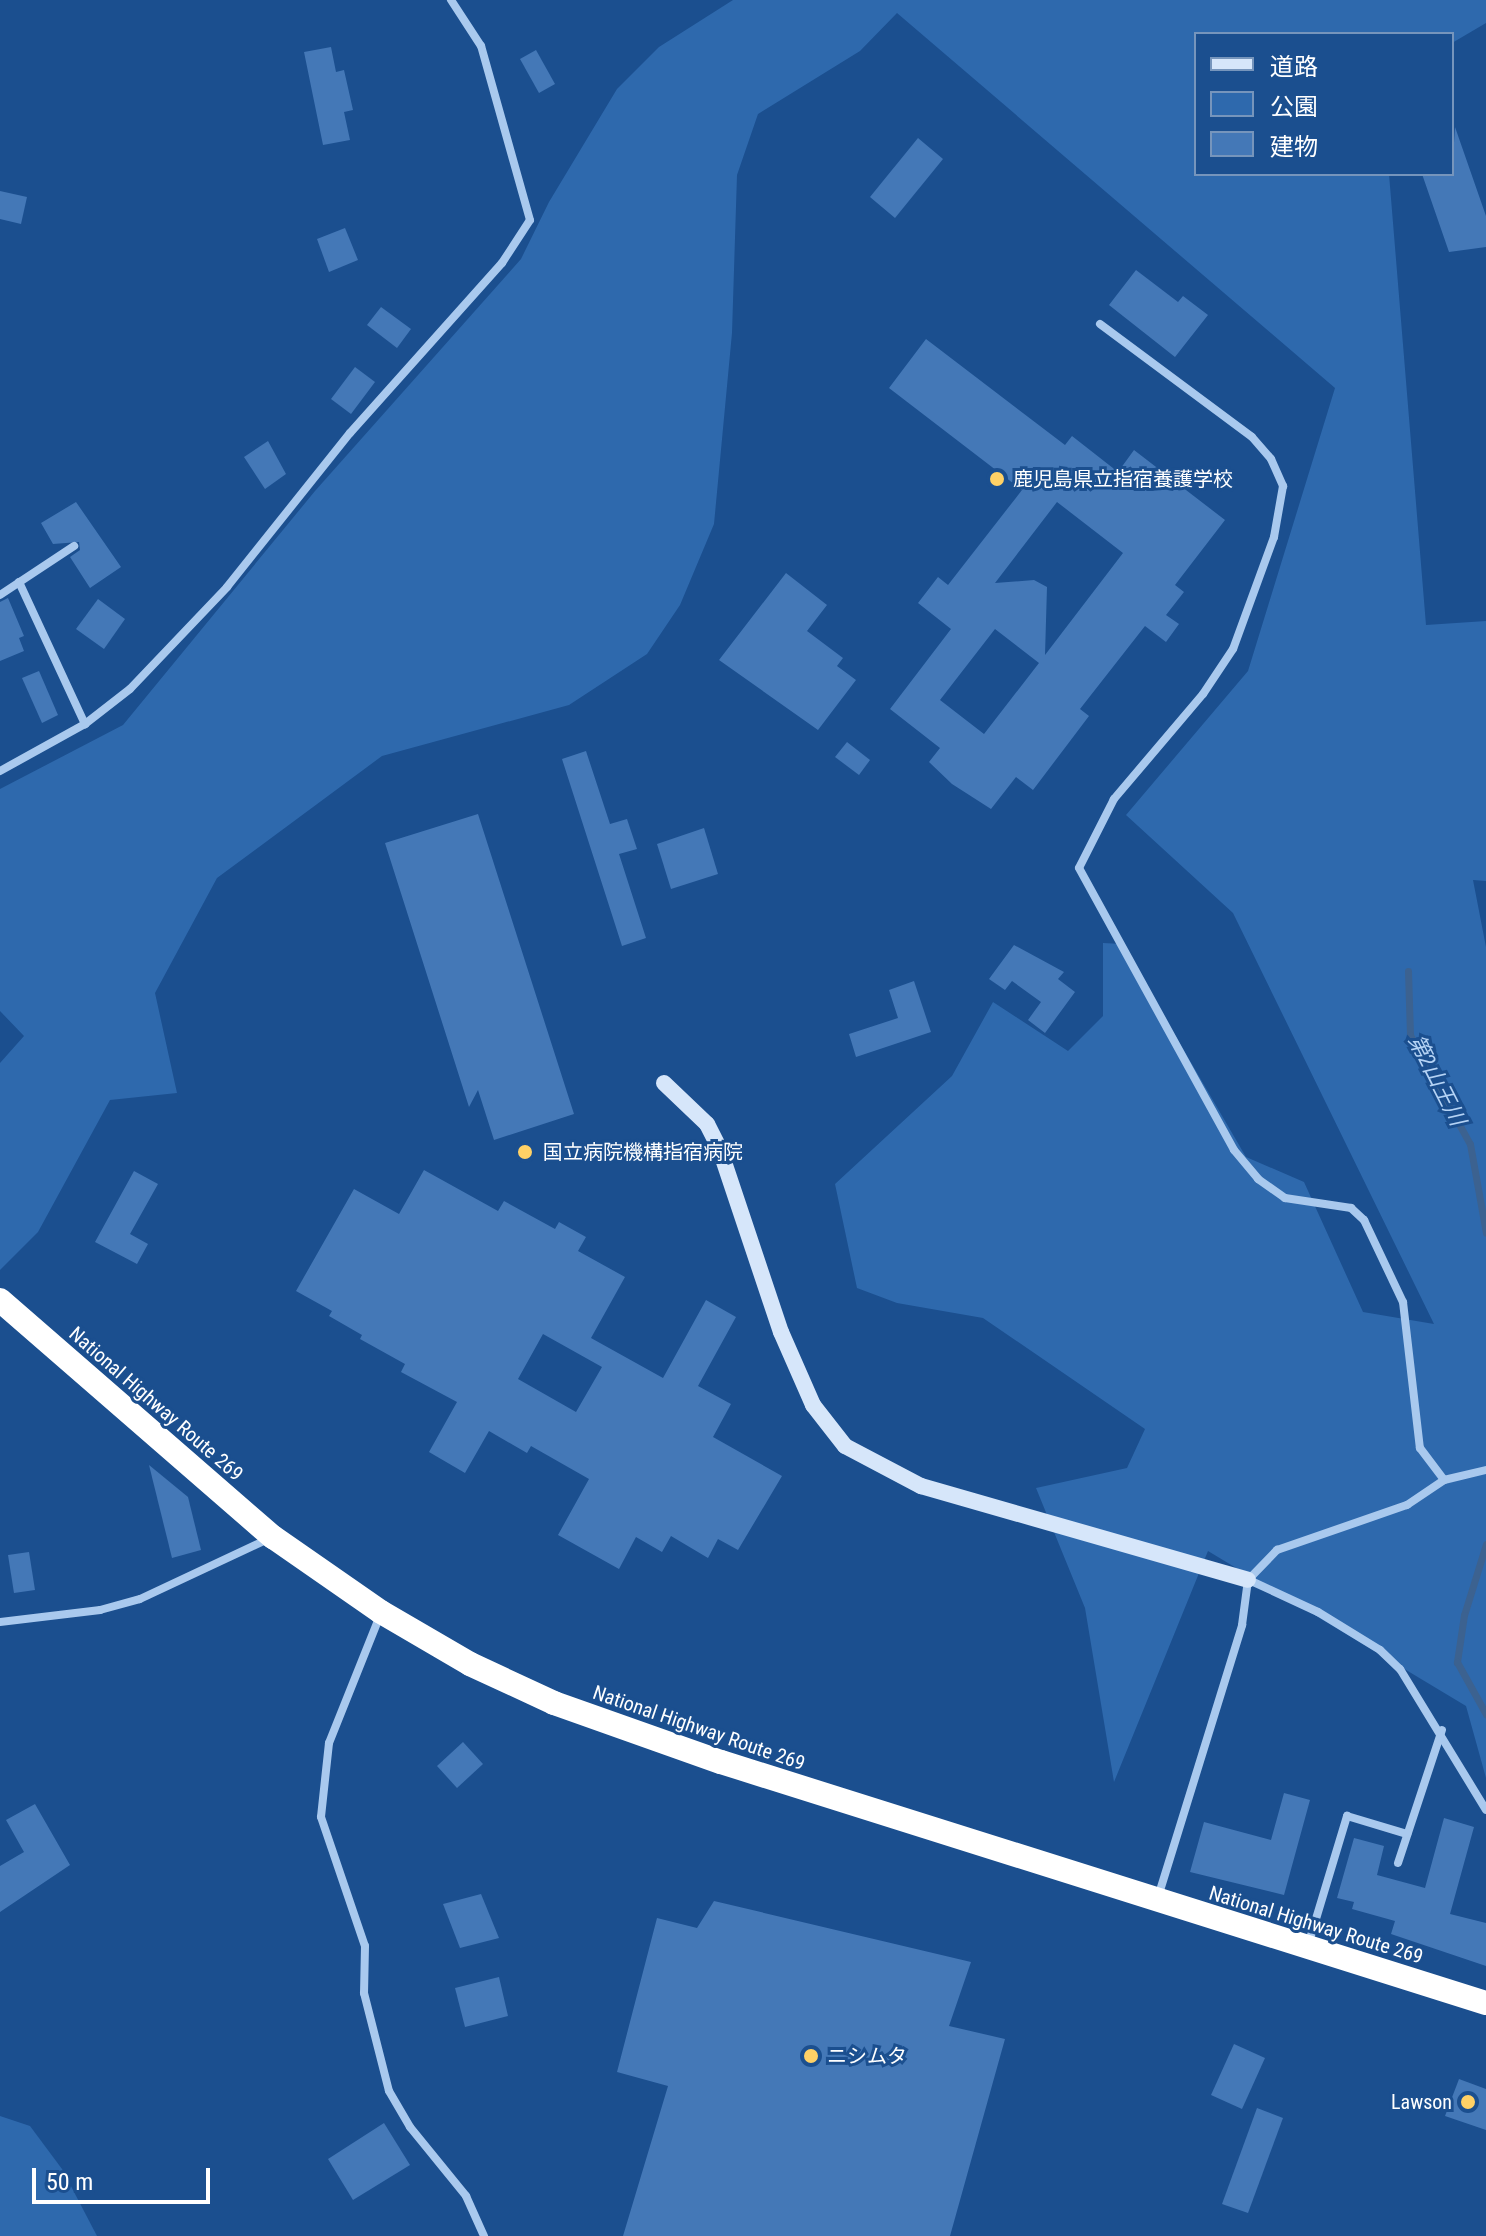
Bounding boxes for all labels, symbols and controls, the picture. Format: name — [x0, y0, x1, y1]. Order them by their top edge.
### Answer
legend — [1194, 32, 1454, 176]
text: 道路 — [1270, 53, 1318, 81]
text: 公園 — [1270, 93, 1318, 121]
text: 建物 — [1270, 133, 1318, 161]
place label: 鹿児島県立指宿養護学校 — [1013, 467, 1233, 491]
marker: 鹿児島県立指宿養護学校 — [988, 470, 1006, 488]
water label: 第2山王川 — [1403, 1030, 1471, 1130]
place label: 国立病院機構指宿病院 — [543, 1140, 743, 1164]
marker: 国立病院機構指宿病院 — [514, 1141, 536, 1163]
street label: National Highway Route 269 — [64, 1322, 248, 1486]
street label: National Highway Route 269 — [590, 1680, 808, 1776]
street label: National Highway Route 269 — [1206, 1881, 1426, 1969]
place label: ニシムタ — [827, 2044, 907, 2068]
marker: ニシムタ — [802, 2047, 820, 2065]
place label: Lawson — [1391, 2090, 1452, 2114]
marker: Lawson — [1459, 2093, 1477, 2111]
scale bar — [36, 2152, 214, 2202]
text: 50 m — [46, 2168, 93, 2196]

